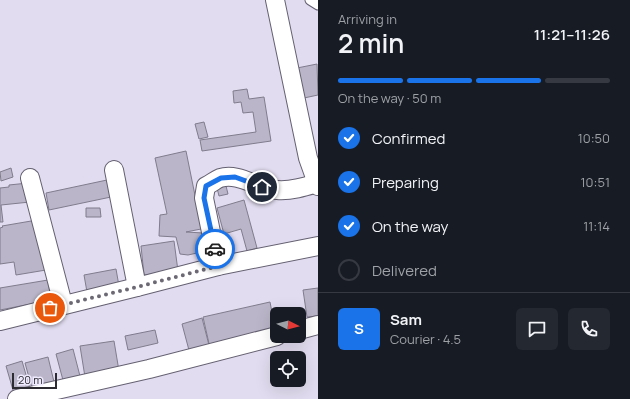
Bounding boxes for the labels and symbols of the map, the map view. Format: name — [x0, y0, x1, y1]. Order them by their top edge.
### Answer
pin — [245, 170, 279, 204]
courier — [195, 229, 235, 269]
pin — [33, 291, 67, 325]
north arrow — [270, 307, 306, 343]
scale bar — [12, 371, 57, 390]

